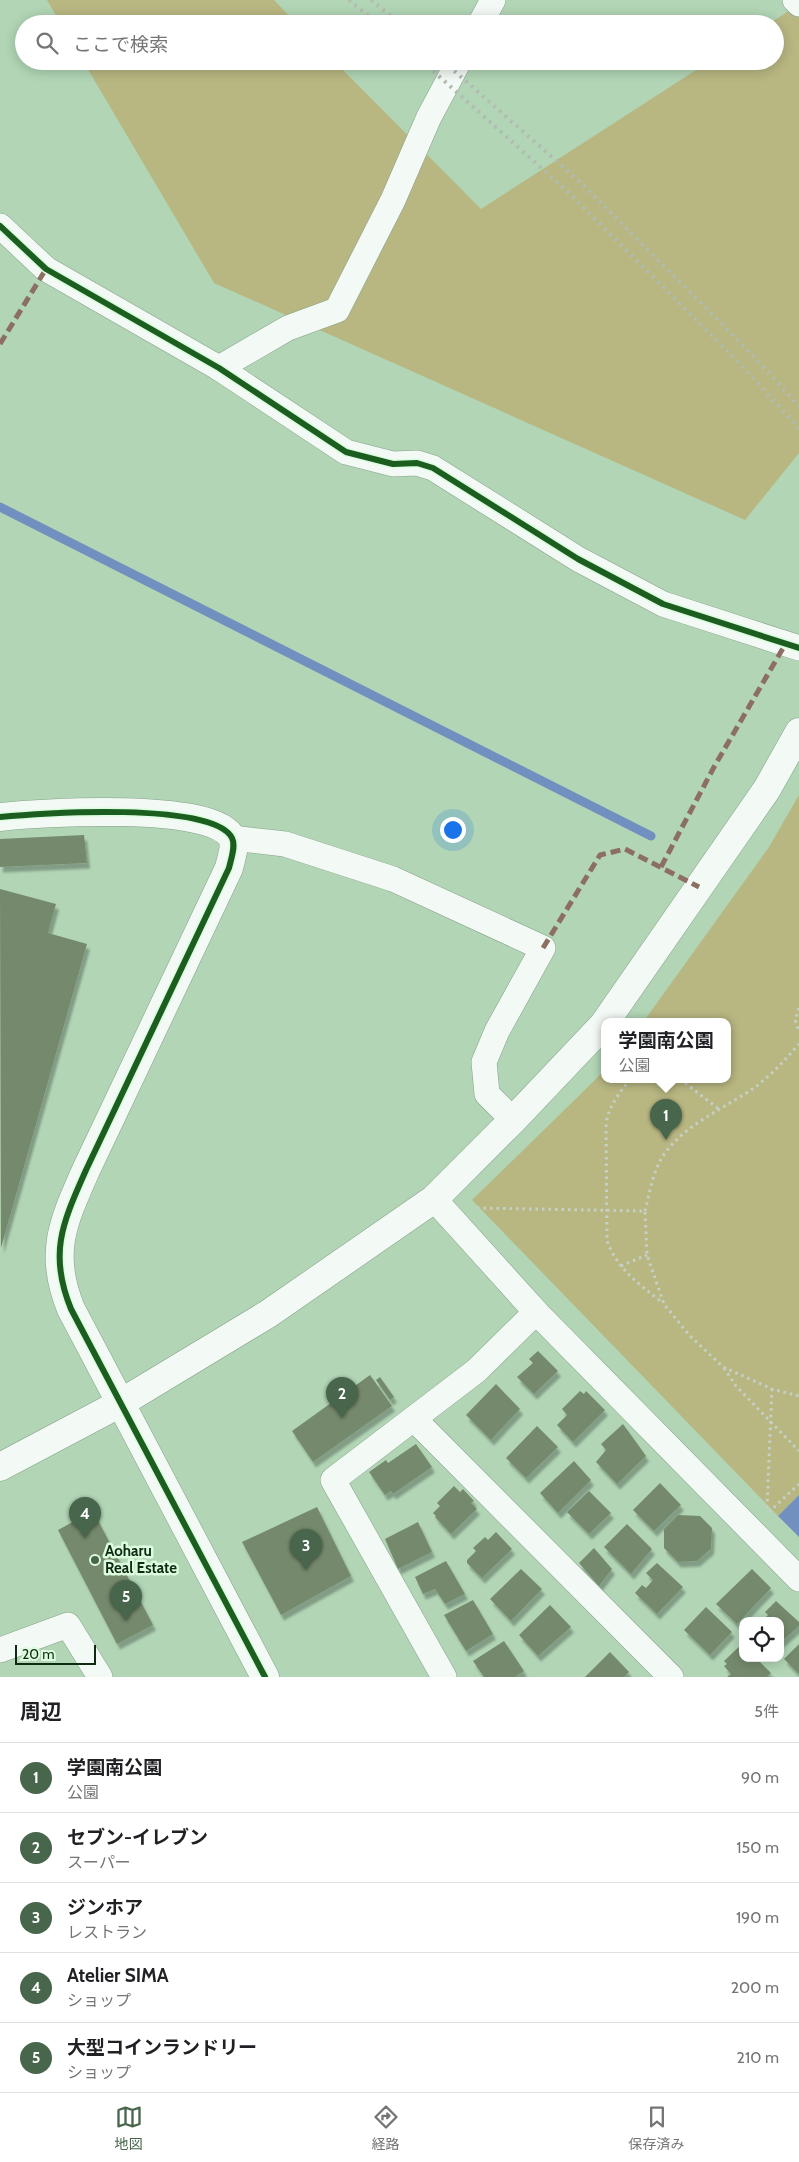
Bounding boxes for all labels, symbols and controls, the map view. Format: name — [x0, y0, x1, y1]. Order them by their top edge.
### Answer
search box — [15, 15, 784, 70]
icon: search — [33, 29, 61, 57]
text: ここで検索 — [73, 33, 168, 56]
your location — [440, 817, 466, 843]
popup — [601, 1018, 731, 1083]
text: 学園南公園 — [618, 1029, 714, 1052]
text: 公園 — [618, 1056, 651, 1075]
pin: 1 — [650, 1099, 682, 1140]
pin: 2 — [326, 1377, 358, 1418]
pin: 4 — [69, 1497, 101, 1538]
pin: 3 — [290, 1529, 322, 1570]
place label: Aoharu Real Estate — [105, 1542, 177, 1577]
marker: Aoharu Real Estate — [89, 1554, 101, 1566]
pin: 5 — [110, 1580, 142, 1621]
map controls — [739, 1617, 784, 1662]
button: locate — [739, 1617, 784, 1662]
scale bar — [15, 1642, 96, 1665]
text: 20 m — [22, 1645, 55, 1663]
text: 周辺 — [20, 1699, 62, 1724]
text: 5件 — [754, 1702, 779, 1721]
text: 学園南公園 — [67, 1756, 162, 1779]
text: 1 — [33, 1768, 39, 1787]
text: 90 m — [741, 1768, 779, 1787]
text: 公園 — [67, 1783, 99, 1802]
text: セブン-イレブン — [67, 1826, 208, 1849]
text: 2 — [32, 1838, 40, 1857]
text: 150 m — [736, 1838, 779, 1857]
text: スーパー — [67, 1853, 131, 1872]
text: ジンホア — [67, 1896, 143, 1919]
text: 3 — [32, 1908, 40, 1927]
text: 190 m — [736, 1908, 779, 1927]
text: レストラン — [67, 1923, 147, 1942]
text: Atelier SIMA — [67, 1964, 169, 1987]
text: 4 — [31, 1978, 41, 1997]
text: 200 m — [731, 1978, 779, 1997]
text: ショップ — [67, 1991, 131, 2010]
text: 大型コインランドリー — [67, 2036, 257, 2059]
text: 5 — [32, 2048, 40, 2067]
text: 210 m — [737, 2048, 779, 2067]
text: ショップ — [67, 2063, 131, 2082]
tab: 地図 — [115, 2103, 143, 2153]
tab: 経路 — [372, 2103, 400, 2153]
tab: 保存済み — [629, 2103, 685, 2153]

